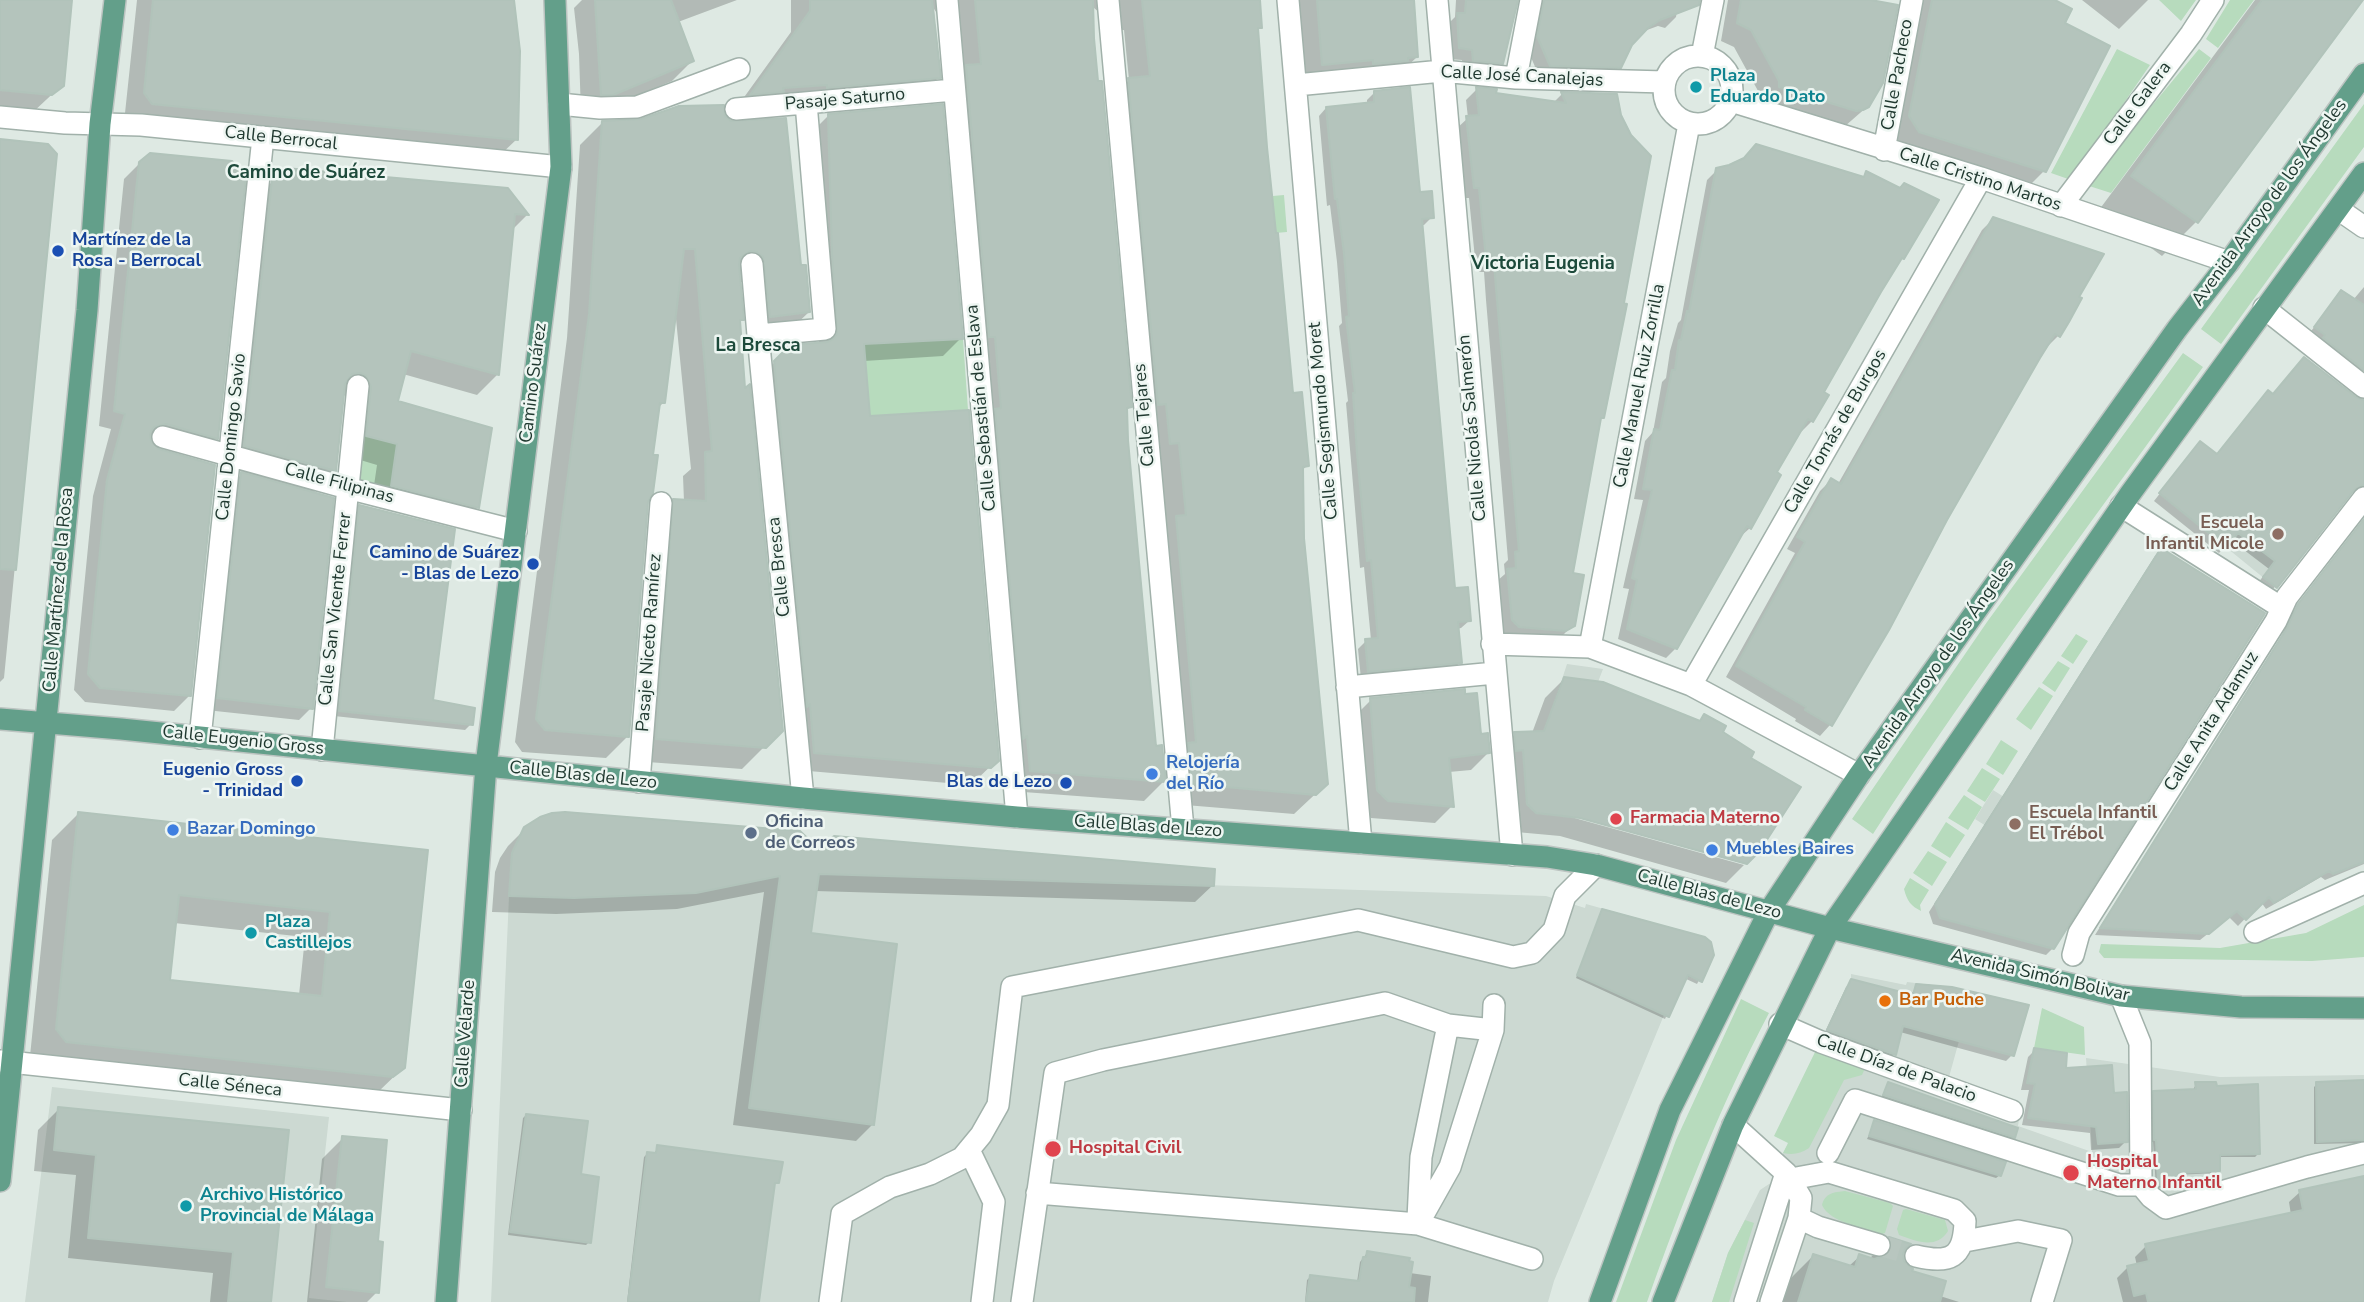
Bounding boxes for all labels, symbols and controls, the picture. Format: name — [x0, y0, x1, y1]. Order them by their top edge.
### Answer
street label: Calle Pacheco — [1878, 18, 1918, 132]
street label: Calle Galera — [2099, 58, 2177, 150]
street label: Calle José Canalejas — [1440, 62, 1604, 92]
place label: Plaza Eduardo Dato — [1710, 66, 1825, 108]
marker: Plaza Eduardo Dato — [1688, 79, 1704, 95]
street label: Pasaje Saturno — [784, 84, 906, 116]
street label: Avenida Arroyo de los Ángeles — [2188, 95, 2352, 311]
street label: Calle Berrocal — [223, 122, 339, 156]
street label: Calle Cristino Martos — [1896, 144, 2064, 216]
district label: Camino de Suárez — [227, 162, 385, 184]
place label: Martínez de la Rosa - Berrocal — [72, 230, 201, 272]
marker: Martínez de la Rosa - Berrocal — [50, 243, 66, 259]
district label: Victoria Eugenia — [1471, 253, 1615, 275]
street label: Calle Manuel Ruiz Zorrilla — [1610, 282, 1670, 490]
street label: Calle Sebastián de Eslava — [962, 304, 1002, 512]
street label: Calle Segismundo Moret — [1305, 321, 1343, 521]
street label: Camino Suárez — [516, 322, 552, 444]
street label: Calle Nicolás Salmerón — [1454, 334, 1492, 522]
district label: La Bresca — [715, 335, 801, 357]
street label: Calle Tomás de Burgos — [1780, 346, 1892, 518]
street label: Calle Domingo Savio — [212, 352, 252, 522]
street label: Calle Tejares — [1130, 362, 1160, 468]
street label: Calle Filipinas — [282, 459, 396, 509]
street label: Calle Martínez de la Rosa — [39, 487, 79, 693]
street label: Calle San Vicente Ferrer — [315, 511, 357, 707]
place label: Escuela Infantil Micole — [2145, 513, 2264, 556]
street label: Calle Bresca — [764, 516, 796, 618]
marker: Escuela Infantil Micole — [2270, 526, 2286, 542]
place label: Camino de Suárez - Blas de Lezo — [369, 543, 519, 586]
street label: Pasaje Niceto Ramírez — [633, 553, 667, 733]
street label: Avenida Arroyo de los Ángeles — [1858, 555, 2020, 773]
marker: Camino de Suárez - Blas de Lezo — [525, 556, 541, 572]
street label: Calle Anita Adamuz — [2160, 648, 2264, 796]
street label: Calle Eugenio Gross — [161, 722, 325, 760]
place label: Relojería del Río — [1166, 753, 1240, 796]
street label: Calle Blas de Lezo — [508, 757, 658, 795]
place label: Eugenio Gross - Trinidad — [163, 760, 283, 802]
marker: Relojería del Río — [1144, 766, 1160, 782]
place label: Blas de Lezo — [947, 772, 1052, 794]
marker: Eugenio Gross - Trinidad — [289, 773, 305, 789]
marker: Blas de Lezo — [1058, 775, 1074, 791]
place label: Escuela Infantil El Trébol — [2029, 803, 2157, 846]
place label: Farmacia Materno — [1630, 808, 1780, 830]
street label: Calle Blas de Lezo — [1073, 811, 1223, 843]
marker: Farmacia Materno — [1608, 811, 1624, 827]
place label: Oficina de Correos — [765, 812, 855, 854]
marker: Escuela Infantil El Trébol — [2007, 816, 2023, 832]
place label: Bazar Domingo — [187, 819, 316, 841]
marker: Bazar Domingo — [165, 822, 181, 838]
marker: Oficina de Correos — [743, 825, 759, 841]
place label: Muebles Baires — [1726, 839, 1854, 861]
marker: Muebles Baires — [1704, 842, 1720, 858]
street label: Calle Blas de Lezo — [1634, 865, 1784, 925]
place label: Plaza Castillejos — [265, 912, 352, 954]
marker: Plaza Castillejos — [243, 925, 259, 941]
street label: Avenida Simón Bolivar — [1949, 945, 2131, 1007]
street label: Calle Velarde — [451, 979, 481, 1089]
place label: Bar Puche — [1899, 990, 1984, 1012]
marker: Bar Puche — [1877, 993, 1893, 1009]
street label: Calle Díaz de Palacio — [1813, 1030, 1979, 1108]
street label: Calle Séneca — [177, 1070, 283, 1102]
place label: Hospital Civil — [1069, 1138, 1181, 1160]
marker: Hospital Civil — [1043, 1139, 1063, 1159]
place label: Hospital Materno Infantil — [2087, 1152, 2222, 1194]
marker: Hospital Materno Infantil — [2061, 1163, 2081, 1183]
place label: Archivo Histórico Provincial de Málaga — [200, 1185, 374, 1228]
marker: Archivo Histórico Provincial de Málaga — [178, 1198, 194, 1214]

